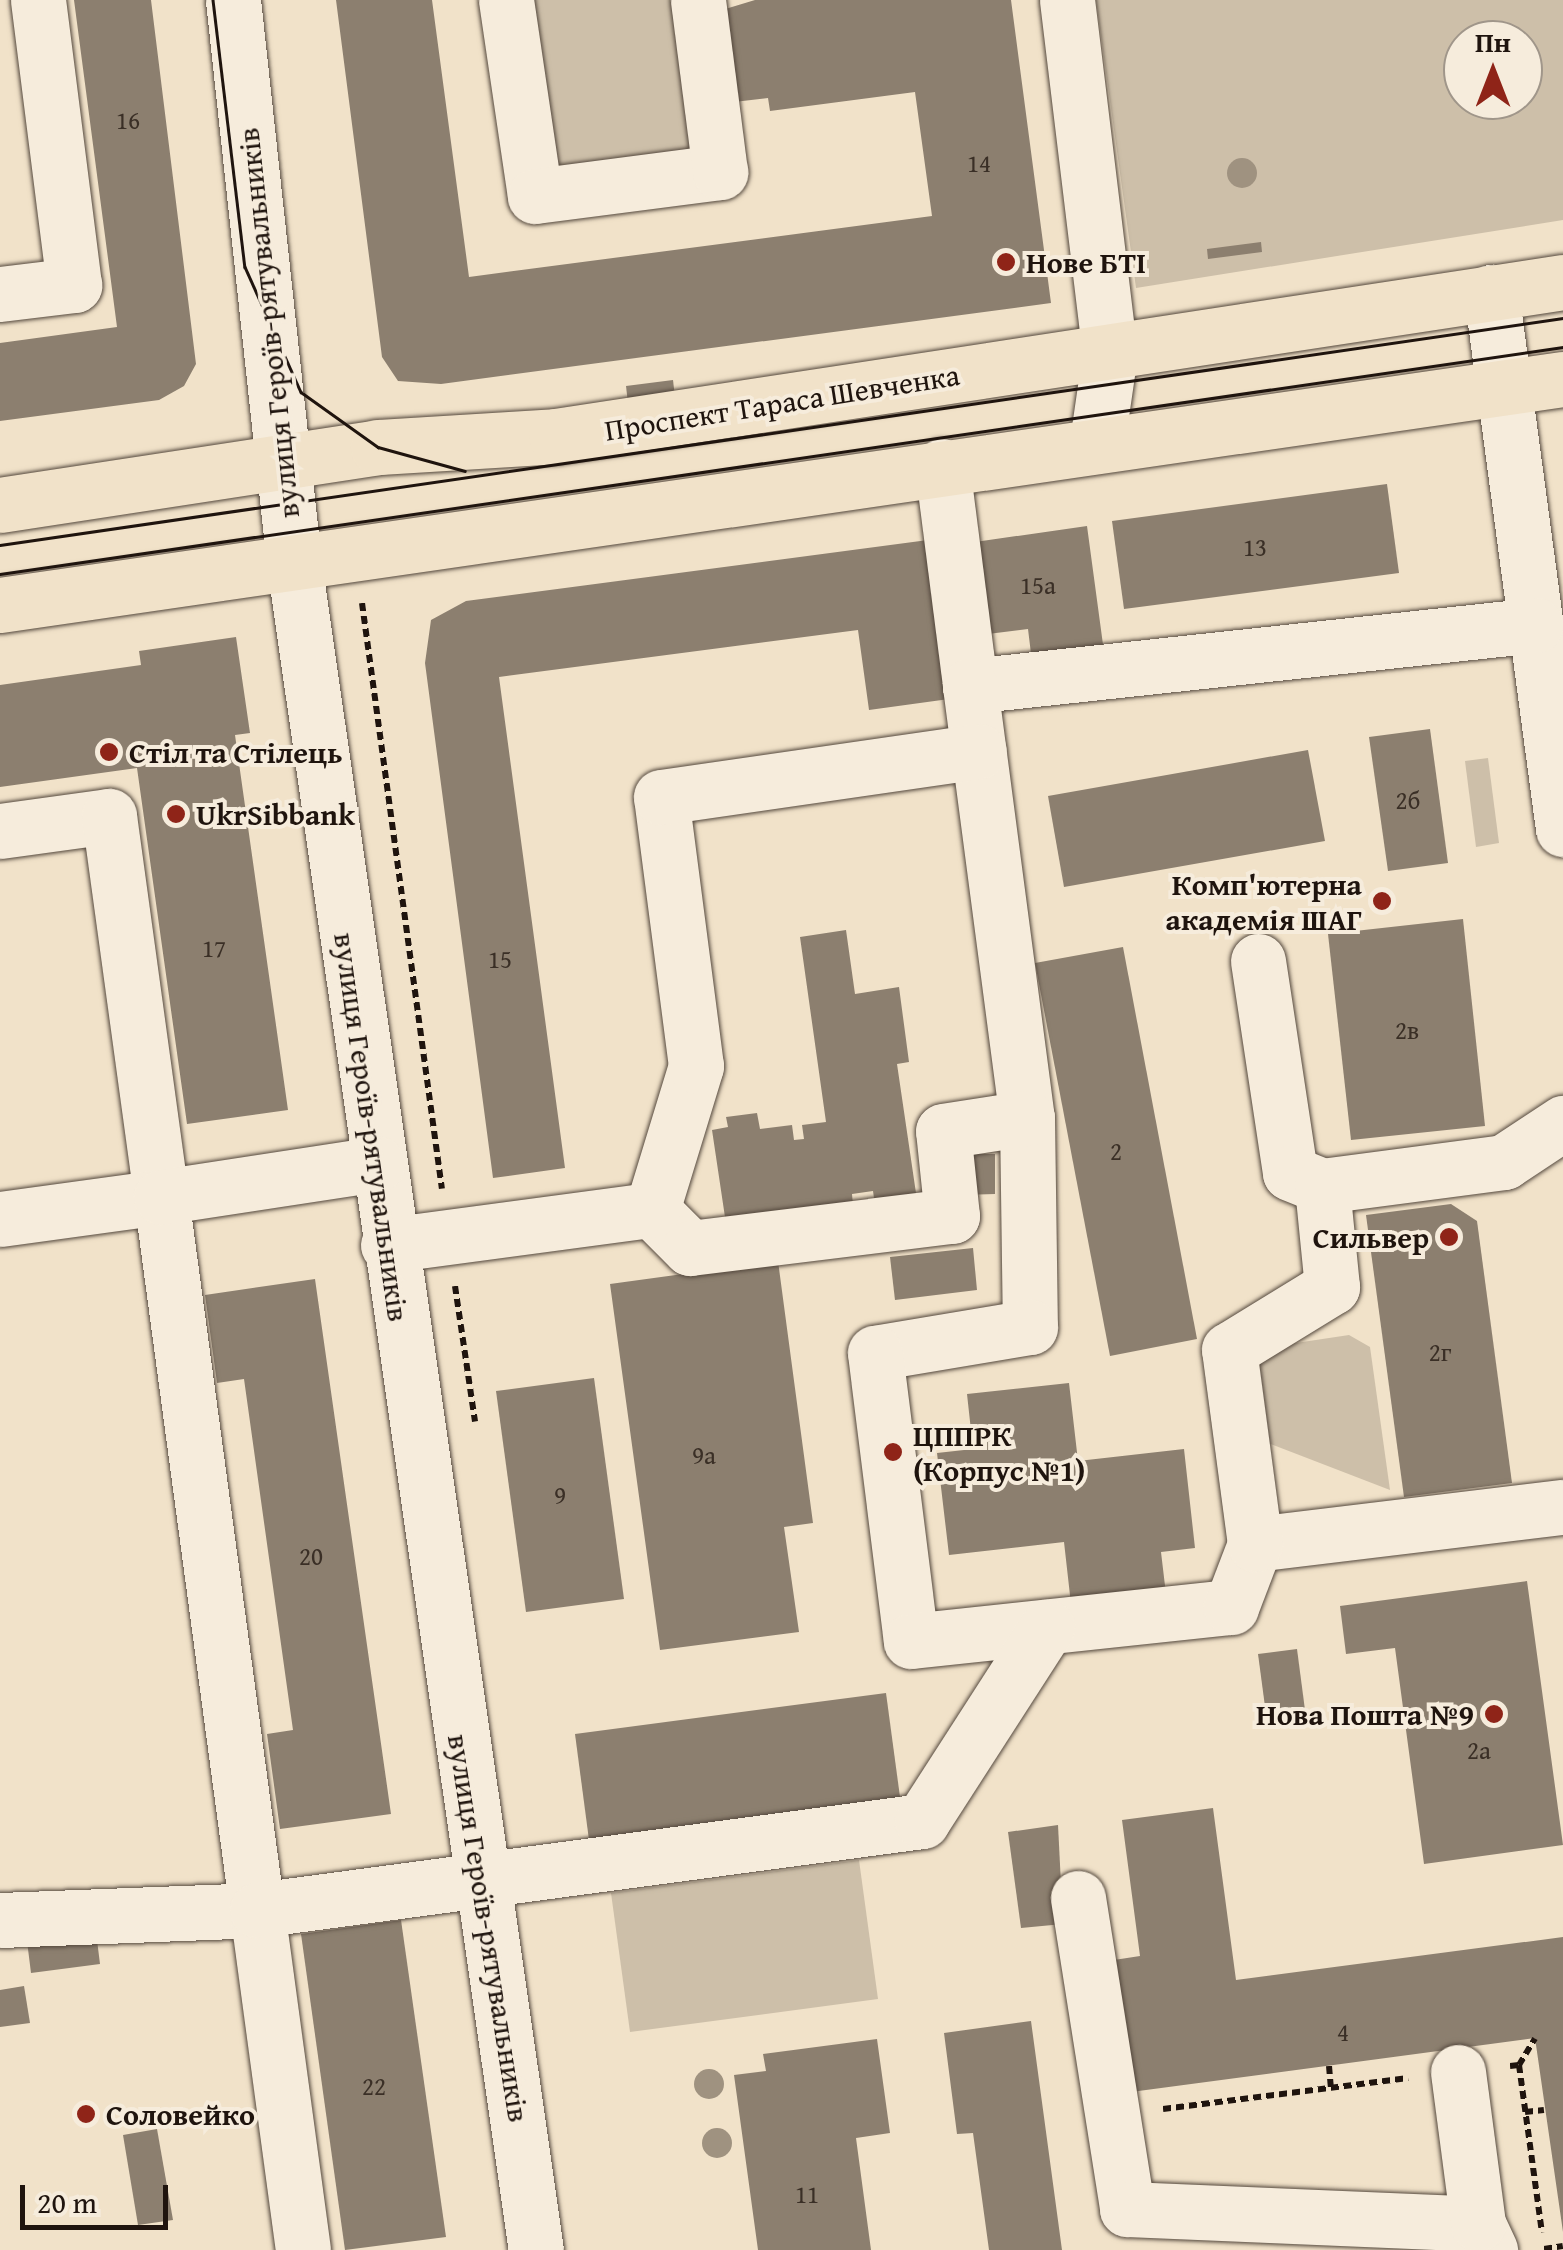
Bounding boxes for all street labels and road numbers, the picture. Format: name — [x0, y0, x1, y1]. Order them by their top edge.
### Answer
street label: вулиця Героїв-рятувальників — [230, 126, 306, 520]
street label: Проспект Тараса Шевченка — [602, 356, 962, 448]
street label: вулиця Героїв-рятувальників — [327, 930, 417, 1324]
street label: вулиця Героїв-рятувальників — [441, 1732, 537, 2124]

